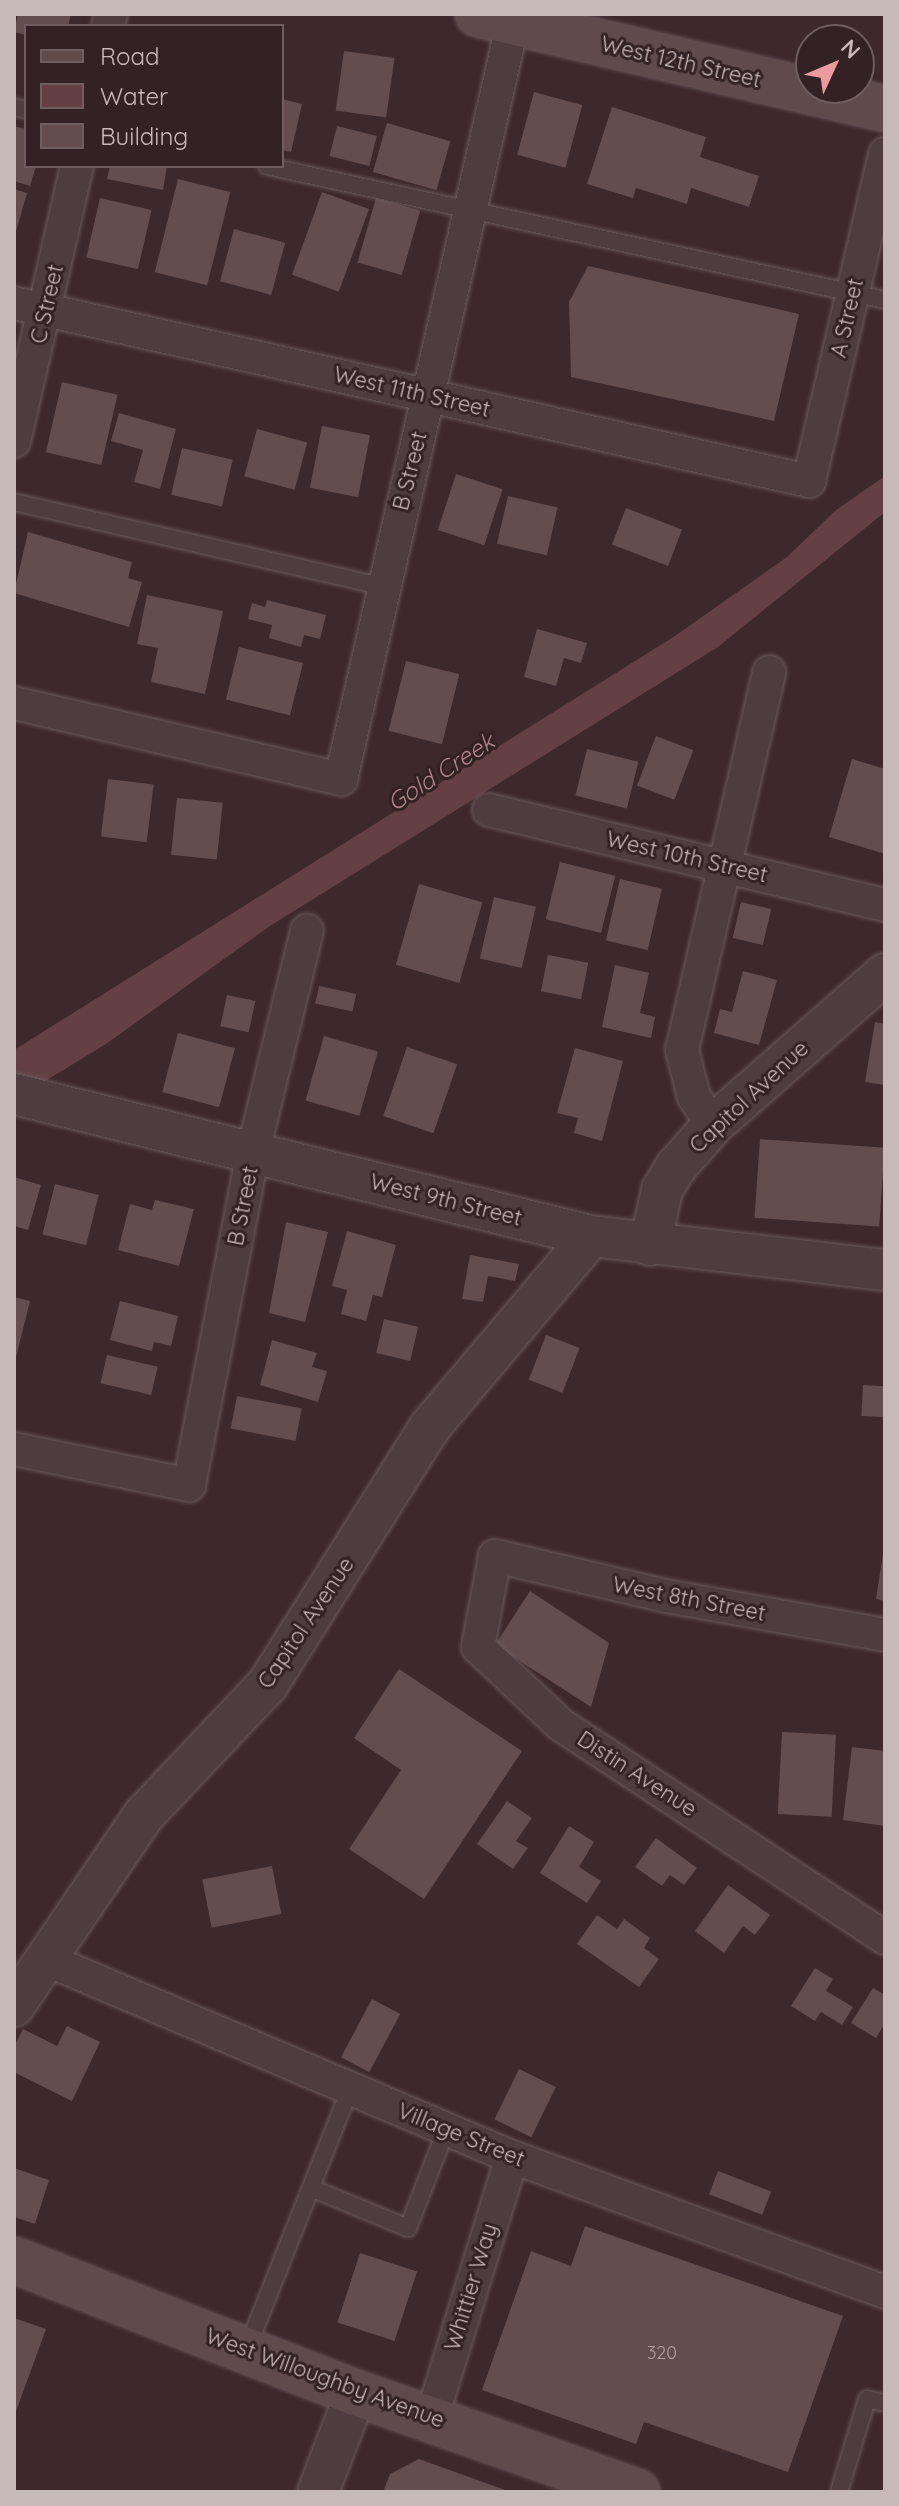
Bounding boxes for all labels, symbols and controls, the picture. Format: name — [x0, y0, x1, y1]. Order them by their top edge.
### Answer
legend — [24, 24, 284, 168]
north arrow — [795, 24, 875, 104]
street label: West 12th Street — [598, 31, 764, 93]
text: N — [835, 33, 867, 64]
text: Road — [100, 41, 160, 71]
text: Water — [100, 81, 168, 111]
text: Building — [100, 121, 188, 151]
street label: C Street — [25, 262, 69, 346]
street label: A Street — [825, 276, 869, 360]
street label: West 11th Street — [331, 361, 493, 423]
street label: B Street — [387, 429, 433, 513]
water label: Gold Creek — [382, 727, 500, 817]
street label: West 10th Street — [604, 826, 770, 888]
street label: Capitol Avenue — [684, 1035, 814, 1159]
street label: B Street — [222, 1164, 264, 1248]
street label: West 9th Street — [367, 1168, 525, 1232]
street label: Capitol Avenue — [252, 1552, 360, 1694]
street label: West 8th Street — [610, 1571, 768, 1627]
street label: Distin Avenue — [572, 1726, 702, 1822]
street label: Village Street — [394, 2098, 528, 2172]
street label: Whittier Way — [439, 2220, 503, 2354]
street label: West Willoughby Avenue — [202, 2323, 448, 2433]
house number: 320 — [647, 2342, 677, 2364]

